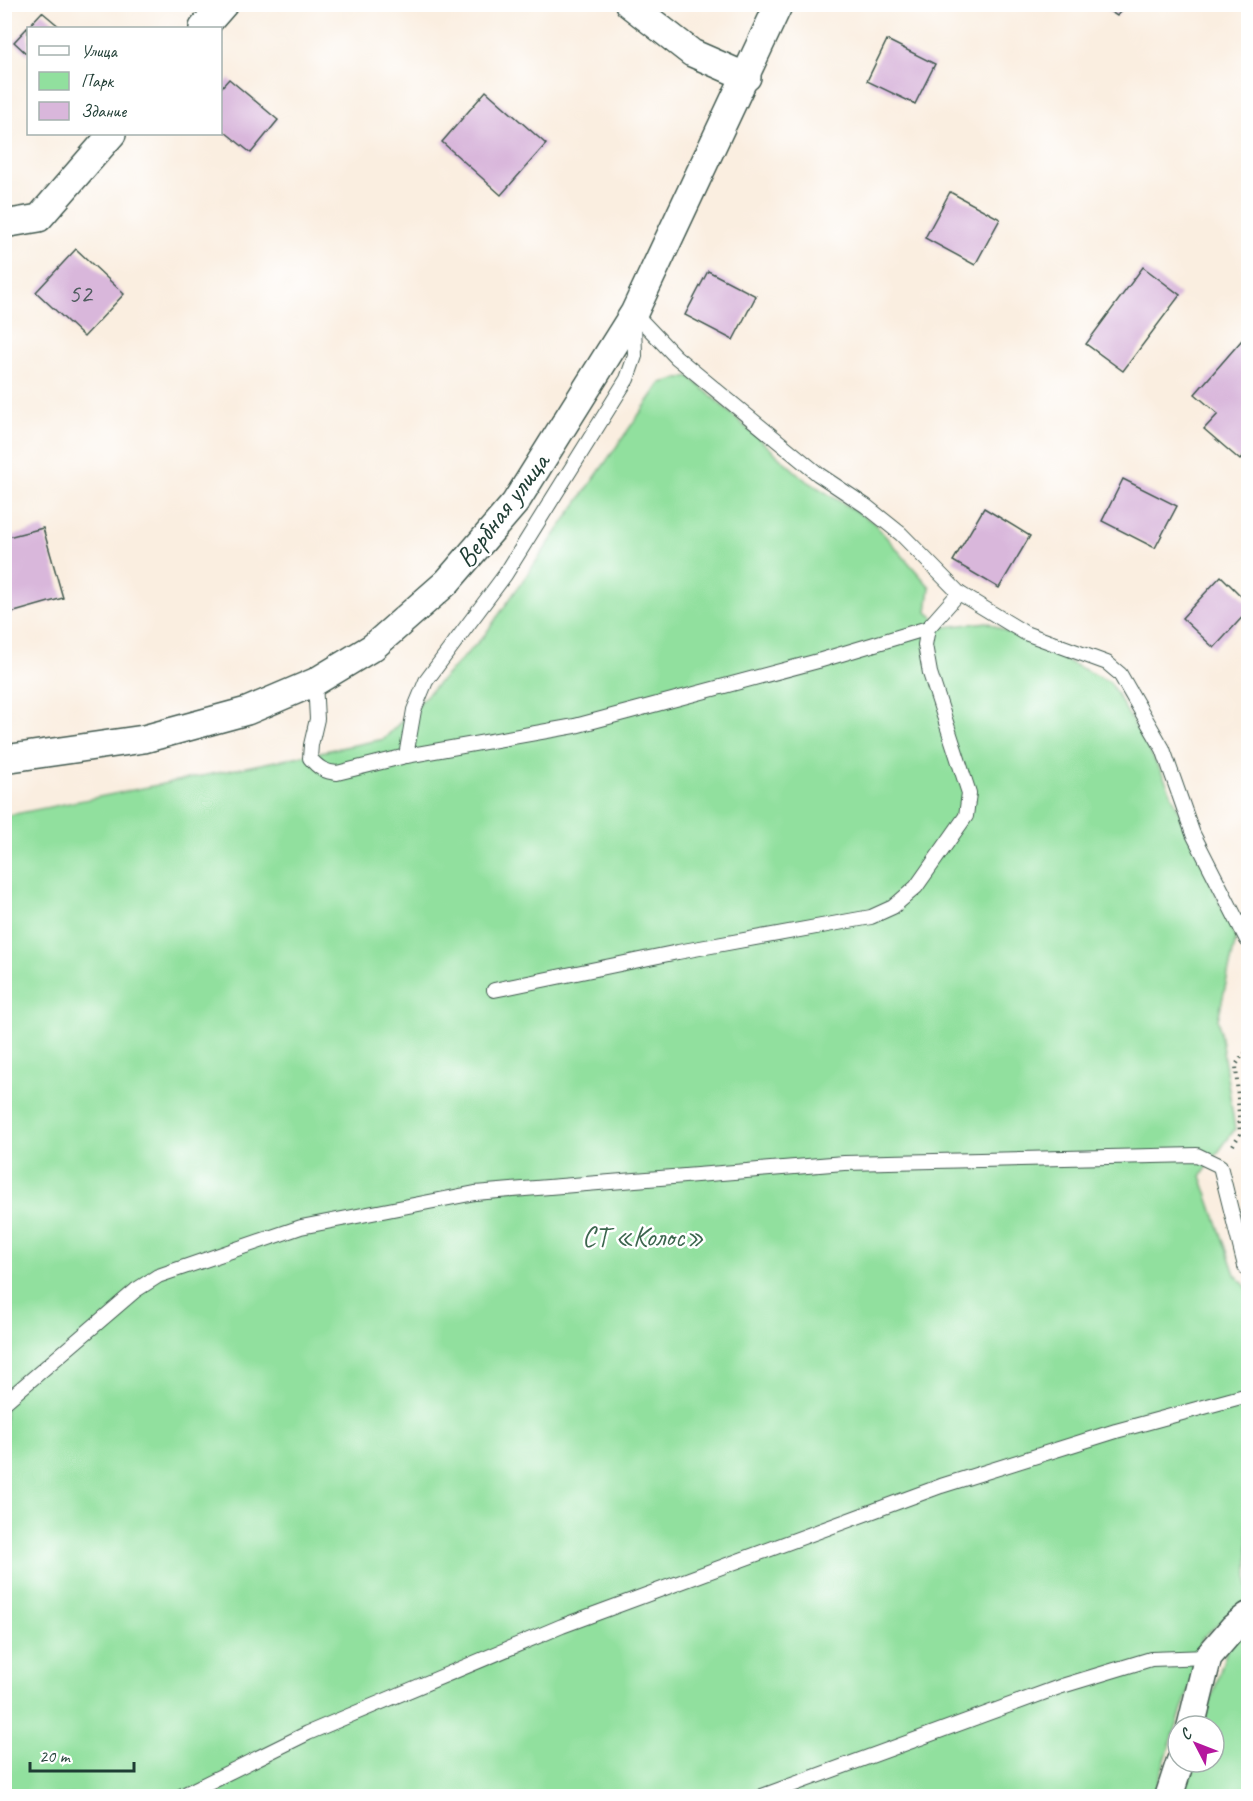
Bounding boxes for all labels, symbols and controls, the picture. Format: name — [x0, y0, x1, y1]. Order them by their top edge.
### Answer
legend — [27, 27, 222, 135]
text: Улица — [81, 40, 118, 62]
text: Парк — [81, 70, 115, 92]
text: Здание — [81, 100, 127, 122]
house number: 52 — [68, 277, 94, 310]
street label: Вербная улица — [448, 444, 558, 574]
park label: СТ «Колос» — [582, 1219, 704, 1254]
north arrow — [1166, 1714, 1226, 1774]
text: С — [1176, 1723, 1197, 1744]
scale bar — [30, 1735, 134, 1773]
text: 20 m — [39, 1745, 72, 1767]

